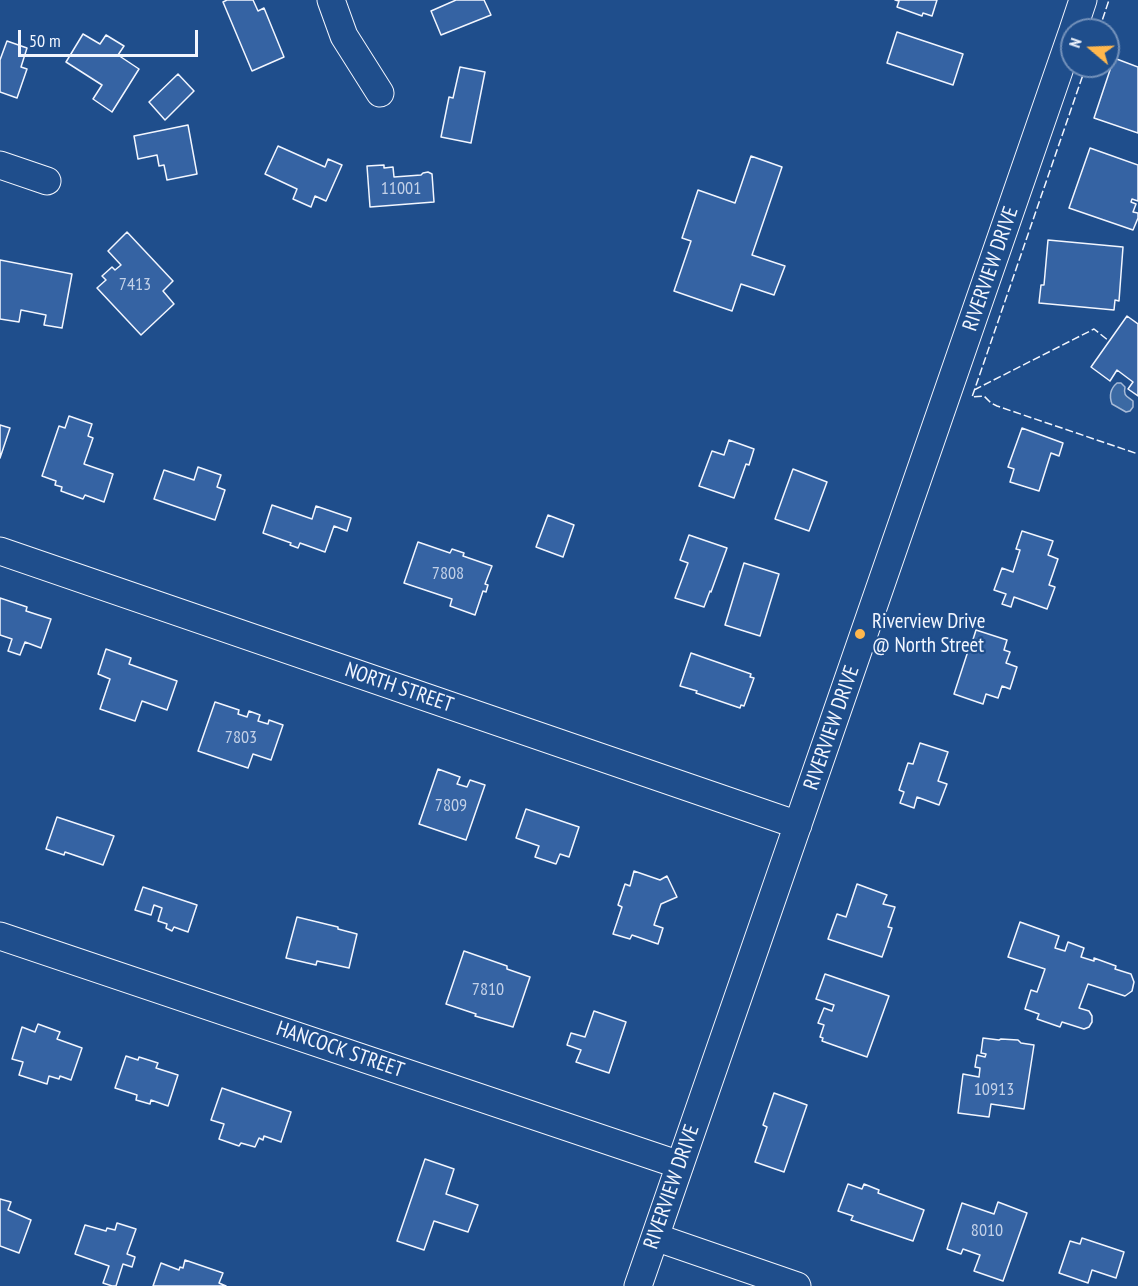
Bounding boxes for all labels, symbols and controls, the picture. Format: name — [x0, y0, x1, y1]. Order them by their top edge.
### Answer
scale bar — [21, 18, 201, 56]
north arrow — [1060, 18, 1120, 78]
text: 50 m — [29, 29, 61, 52]
text: N — [1064, 35, 1086, 50]
house number: 11001 — [381, 178, 421, 200]
street label: RIVERVIEW DRIVE — [958, 203, 1024, 335]
house number: 7413 — [119, 274, 151, 296]
house number: 7808 — [432, 563, 464, 585]
place label: Riverview Drive @ North Street — [872, 609, 985, 659]
marker: Riverview Drive @ North Street — [853, 627, 867, 641]
street label: NORTH STREET — [342, 658, 456, 718]
street label: RIVERVIEW DRIVE — [799, 662, 865, 794]
house number: 7803 — [225, 727, 257, 749]
house number: 7809 — [435, 795, 467, 817]
house number: 7810 — [472, 979, 504, 1001]
street label: HANCOCK STREET — [273, 1016, 407, 1084]
house number: 10913 — [974, 1079, 1014, 1101]
street label: RIVERVIEW DRIVE — [639, 1121, 705, 1253]
house number: 8010 — [971, 1220, 1003, 1242]

